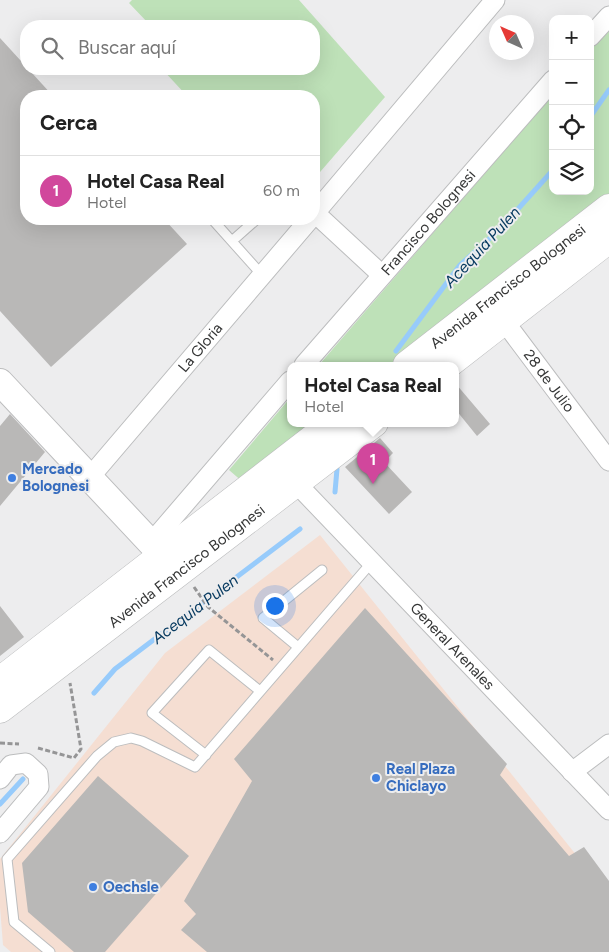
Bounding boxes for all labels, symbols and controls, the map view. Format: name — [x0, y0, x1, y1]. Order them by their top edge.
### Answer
north arrow — [489, 15, 534, 60]
map controls — [549, 15, 594, 195]
button: + — [549, 15, 594, 60]
search box — [20, 20, 320, 75]
icon: search — [38, 34, 66, 62]
text: Buscar aquí — [78, 36, 176, 59]
button: − — [549, 60, 594, 105]
button: locate — [549, 105, 594, 150]
text: Cerca — [40, 110, 97, 135]
button: layers — [549, 150, 594, 195]
street label: Francisco Bolognesi — [377, 166, 479, 279]
text: Hotel Casa Real — [87, 170, 224, 193]
text: 1 — [53, 181, 59, 200]
text: 60 m — [263, 181, 300, 200]
text: Hotel — [87, 193, 127, 212]
water label: Acequia Pulen — [439, 203, 524, 292]
street label: Avenida Francisco Bolognesi — [427, 220, 589, 352]
street label: La Gloria — [174, 319, 226, 376]
street label: 28 de Julio — [520, 346, 578, 416]
popup — [287, 362, 459, 427]
text: Hotel Casa Real — [304, 374, 442, 397]
text: Hotel — [304, 397, 344, 416]
pin: 1 — [357, 443, 389, 484]
place label: Mercado Bolognesi — [22, 460, 89, 495]
marker: Mercado Bolognesi — [6, 472, 18, 484]
street label: Avenida Francisco Bolognesi — [105, 501, 268, 632]
water label: Acequia Pulen — [147, 570, 242, 648]
your location — [262, 593, 288, 619]
street label: General Arenales — [406, 599, 498, 694]
place label: Real Plaza Chiclayo — [386, 760, 455, 795]
marker: Real Plaza Chiclayo — [370, 772, 382, 784]
place label: Oechsle — [103, 878, 160, 896]
marker: Oechsle — [87, 881, 99, 893]

